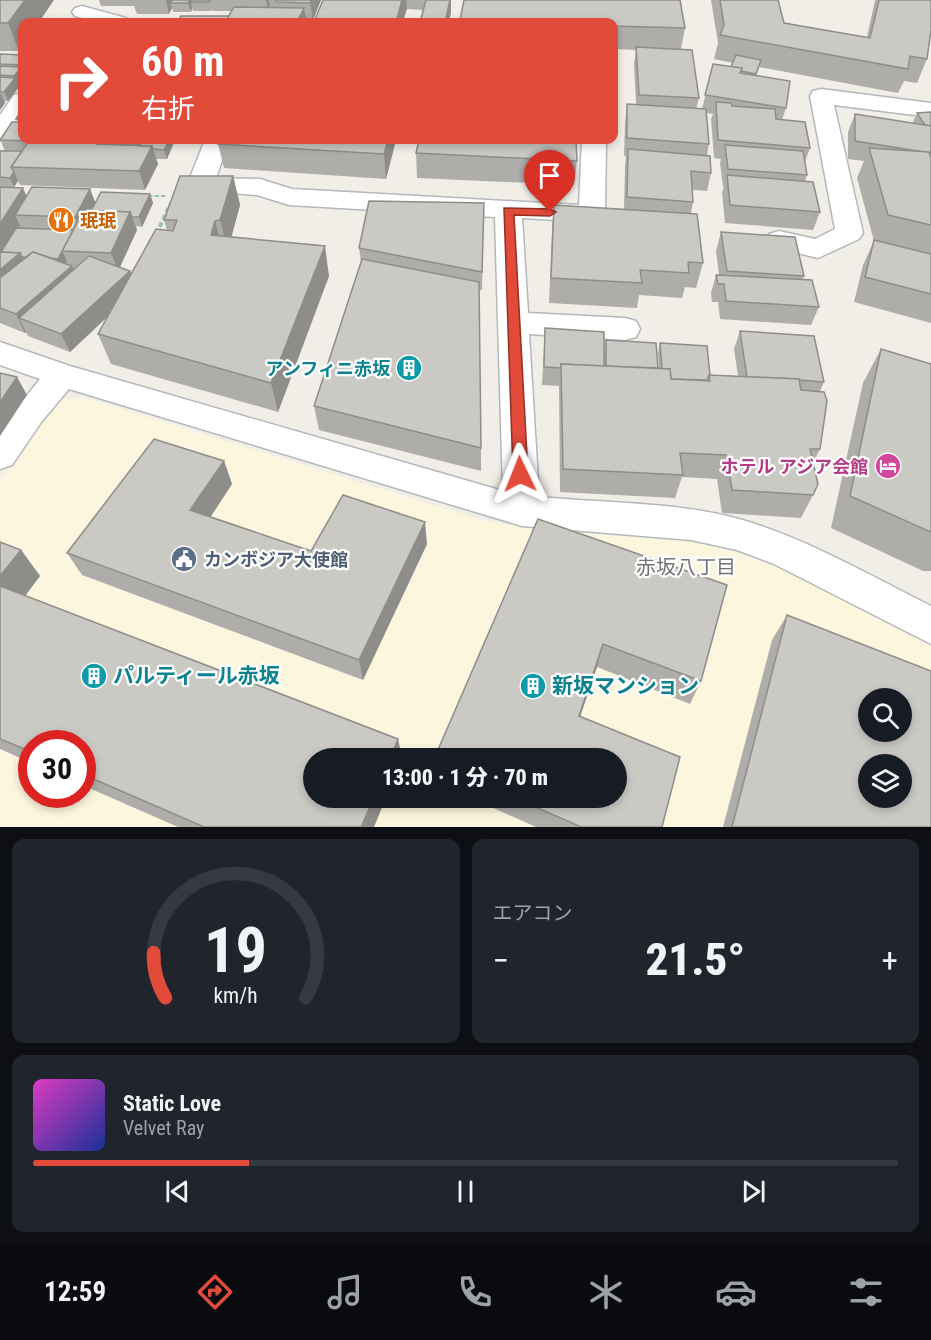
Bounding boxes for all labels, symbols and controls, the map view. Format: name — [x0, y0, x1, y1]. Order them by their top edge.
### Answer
text: 60 m — [141, 37, 224, 86]
icon: right — [42, 42, 120, 120]
text: 右折 — [141, 93, 195, 125]
pin — [524, 150, 575, 212]
icon: arrive — [533, 159, 566, 192]
restaurant icon: 珉珉 — [46, 205, 76, 235]
place label: 珉珉 — [80, 210, 116, 231]
building icon: アンフィニ赤坂 — [394, 353, 424, 383]
place label: アンフィニ赤坂 — [266, 358, 391, 379]
position arrow — [488, 442, 552, 506]
hotel icon: ホテル アジア会館 — [873, 451, 903, 481]
place label: ホテル アジア会館 — [721, 456, 868, 477]
public building icon: カンボジア大使館 — [169, 544, 199, 574]
place label: カンボジア大使館 — [204, 549, 348, 570]
district label: 赤坂八丁目 — [636, 555, 736, 579]
building icon: パルティール赤坂 — [79, 661, 109, 691]
place label: パルティール赤坂 — [113, 664, 280, 688]
building icon: 新坂マンション — [518, 671, 548, 701]
place label: 新坂マンション — [552, 674, 699, 698]
map controls — [858, 688, 912, 808]
button: search — [858, 688, 912, 742]
speed limit sign: 30 — [18, 730, 96, 808]
button: layers — [858, 754, 912, 808]
text: 13:00 · 1 分 · 70 m — [382, 765, 548, 790]
text: エアコン — [493, 901, 573, 925]
text: 19 — [204, 914, 267, 987]
text: 21.5° — [645, 933, 745, 986]
text: − — [493, 941, 509, 980]
text: + — [882, 941, 898, 980]
text: km/h — [214, 983, 258, 1008]
text: Static Love — [123, 1091, 221, 1116]
text: Velvet Ray — [123, 1116, 204, 1140]
icon: previous — [161, 1175, 194, 1208]
icon: pause — [449, 1175, 482, 1208]
icon: next — [737, 1175, 770, 1208]
icon: directions — [194, 1271, 236, 1313]
icon: music — [324, 1271, 366, 1313]
icon: phone — [454, 1271, 496, 1313]
icon: climate — [585, 1271, 627, 1313]
icon: car — [715, 1271, 757, 1313]
icon: filters — [845, 1271, 887, 1313]
text: 12:59 — [44, 1276, 106, 1308]

